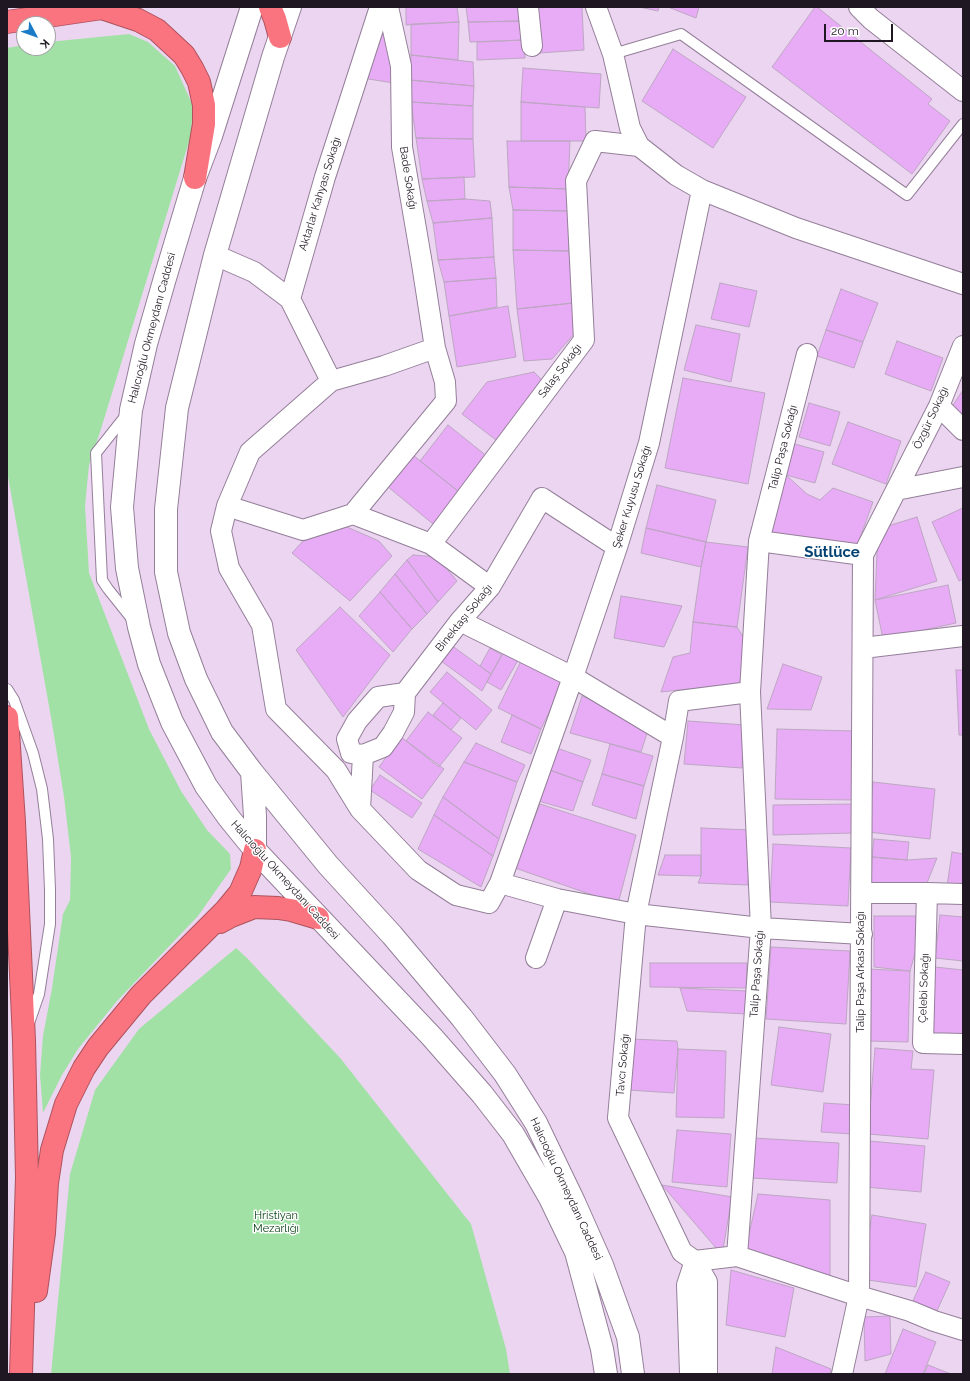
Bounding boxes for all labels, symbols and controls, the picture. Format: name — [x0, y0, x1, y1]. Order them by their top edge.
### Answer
north arrow — [16, 16, 56, 56]
scale bar — [826, 16, 895, 42]
text: 20 m — [831, 24, 859, 38]
text: K — [37, 36, 52, 51]
street label: Aktarlar Kahyası Sokağı — [296, 135, 344, 253]
street label: Bade Sokağı — [397, 146, 419, 210]
street label: Halıcıoğlu Okmeydanı Caddesi — [125, 251, 179, 405]
street label: Salaş Sokağı — [535, 341, 585, 401]
street label: Özgür Sokağı — [911, 384, 951, 452]
street label: Talip Paşa Sokağı — [766, 404, 800, 492]
street label: Şeker Kuyusu Sokağı — [610, 444, 654, 550]
district label: Sütlüce — [804, 543, 860, 561]
street label: Binektaşı Sokağı — [433, 582, 495, 654]
street label: Halıcıoğlu Okmeydanı Caddesi — [228, 818, 342, 942]
street label: Talip Paşa Arkası Sokağı — [854, 911, 868, 1033]
street label: Talip Paşa Sokağı — [747, 930, 767, 1018]
street label: Çelebi Sokağı — [916, 953, 932, 1023]
street label: Tavcı Sokağı — [614, 1033, 632, 1097]
street label: Halıcıoğlu Okmeydanı Caddesi — [527, 1116, 605, 1262]
park label: Hristiyan Mezarlığı — [253, 1209, 299, 1235]

